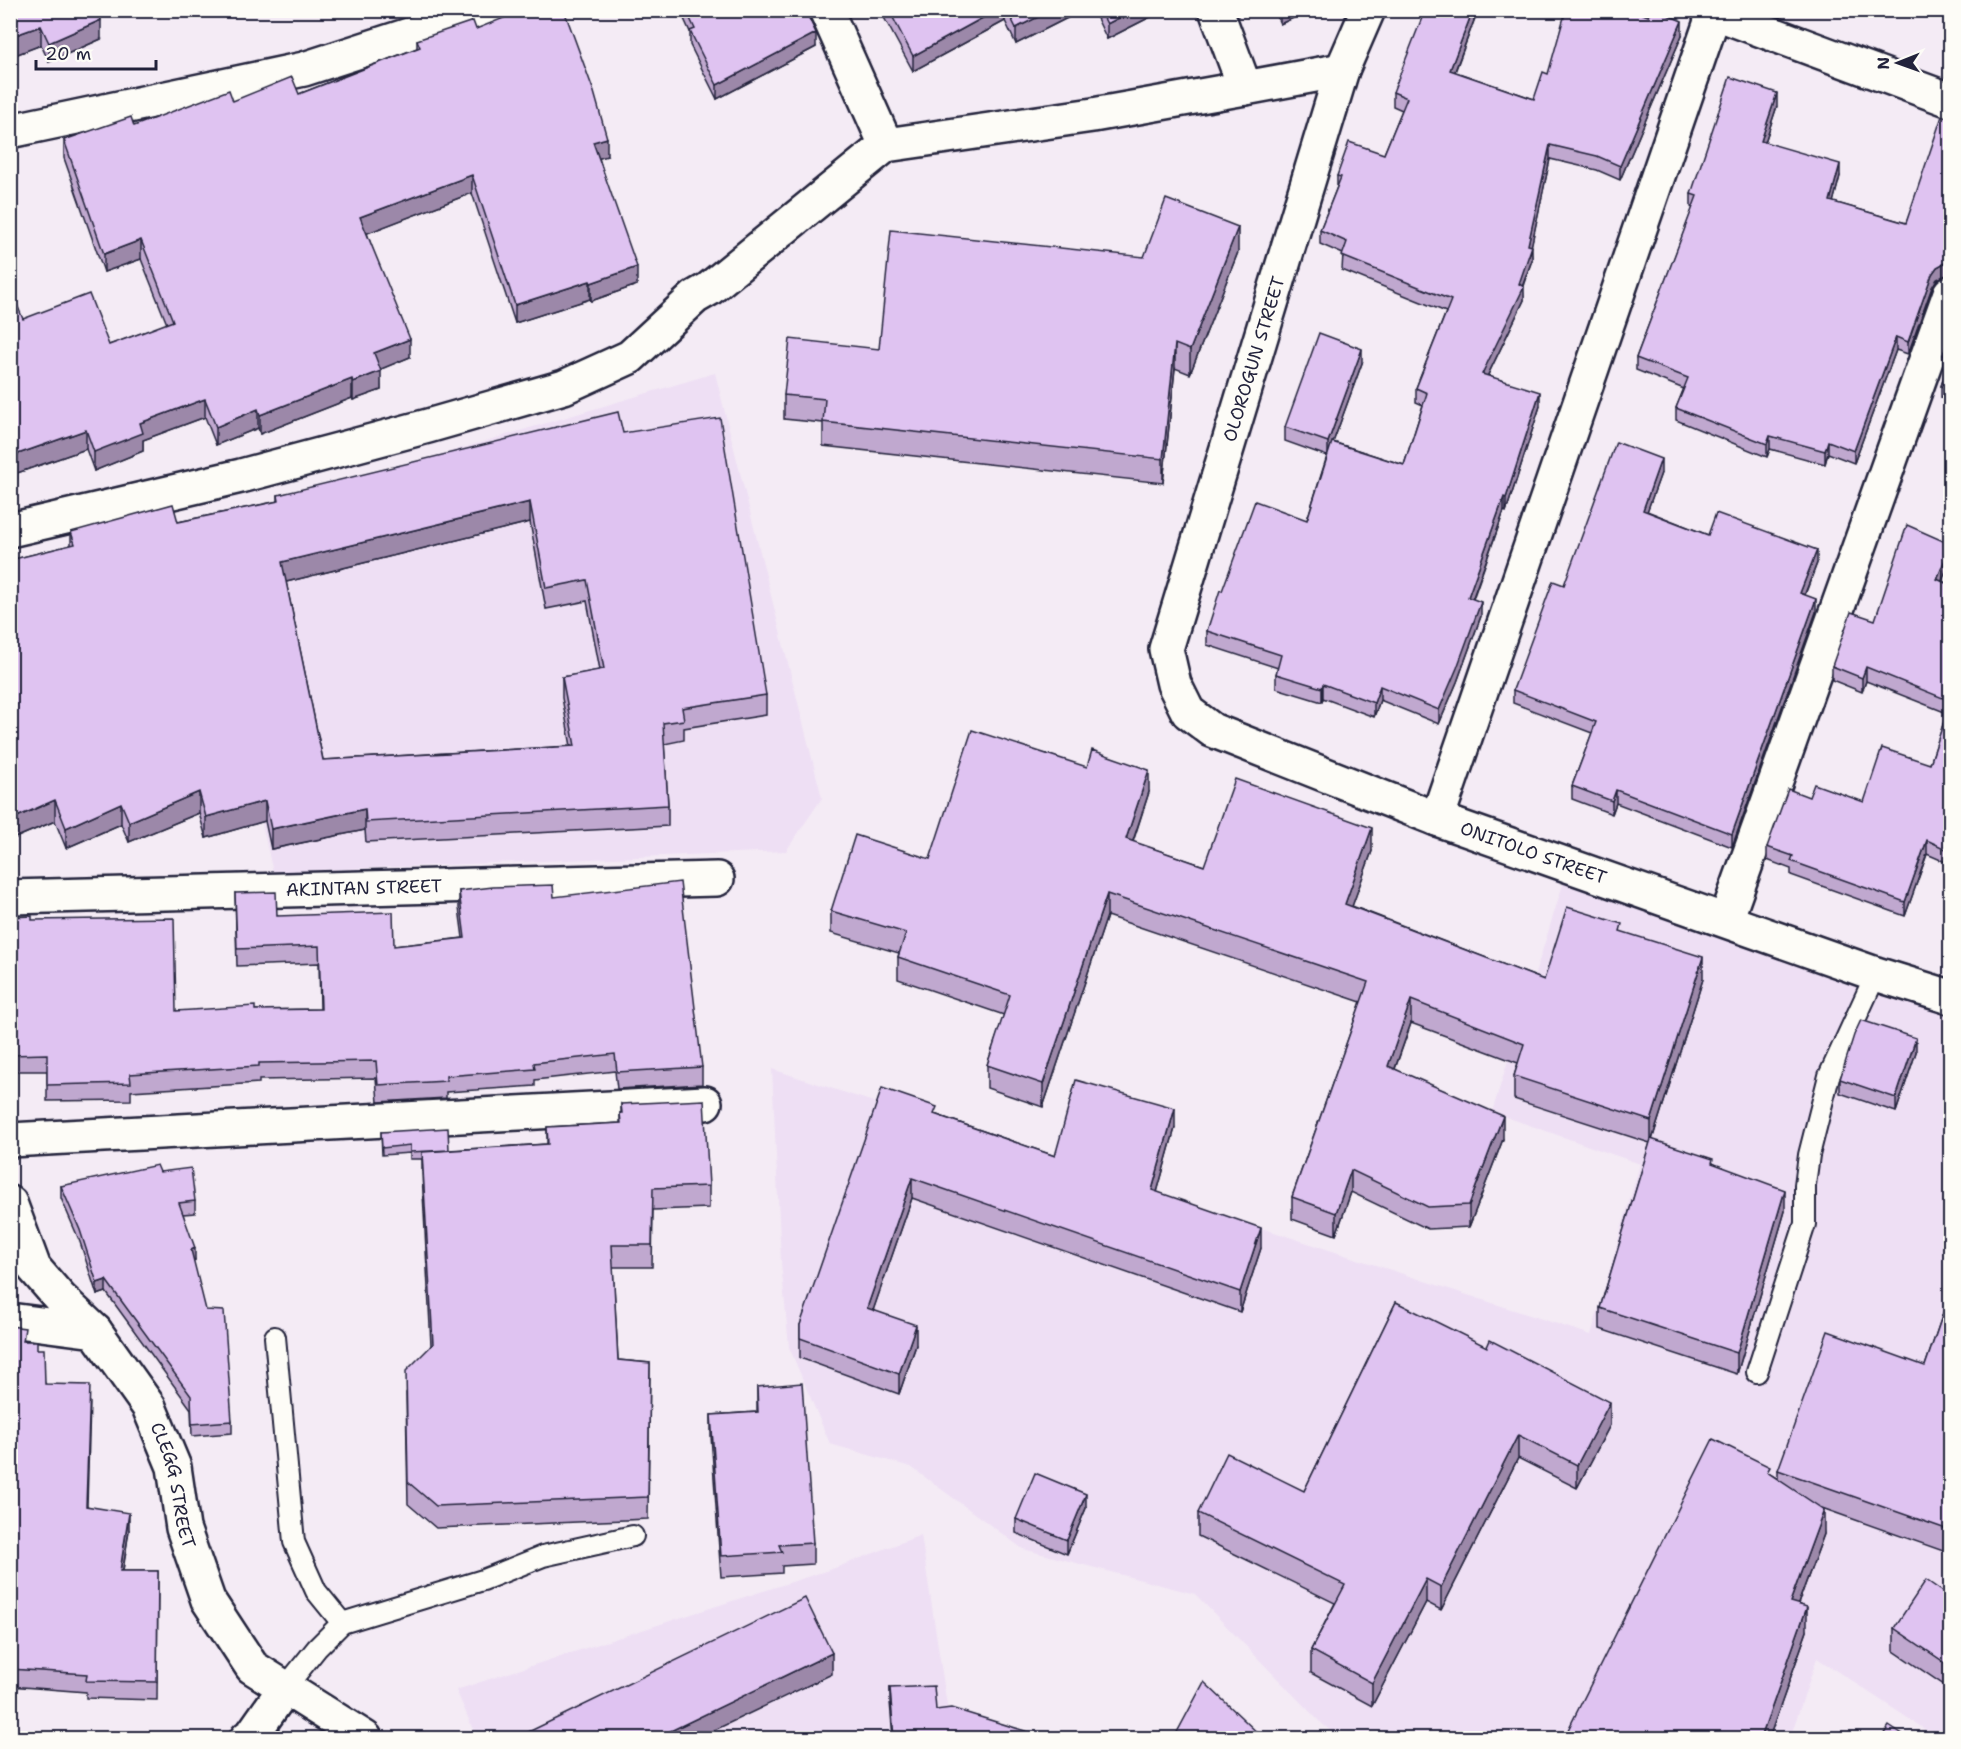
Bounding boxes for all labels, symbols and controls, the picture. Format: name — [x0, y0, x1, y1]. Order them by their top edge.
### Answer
scale bar — [36, 33, 156, 71]
north arrow — [1868, 33, 1928, 93]
text: 20 m — [45, 42, 91, 66]
text: N — [1873, 57, 1894, 70]
street label: OLOROGUN STREET — [1217, 273, 1291, 445]
street label: ONITOLO STREET — [1457, 816, 1610, 890]
street label: AKINTAN STREET — [285, 874, 442, 902]
street label: CLEGG STREET — [145, 1419, 201, 1552]

